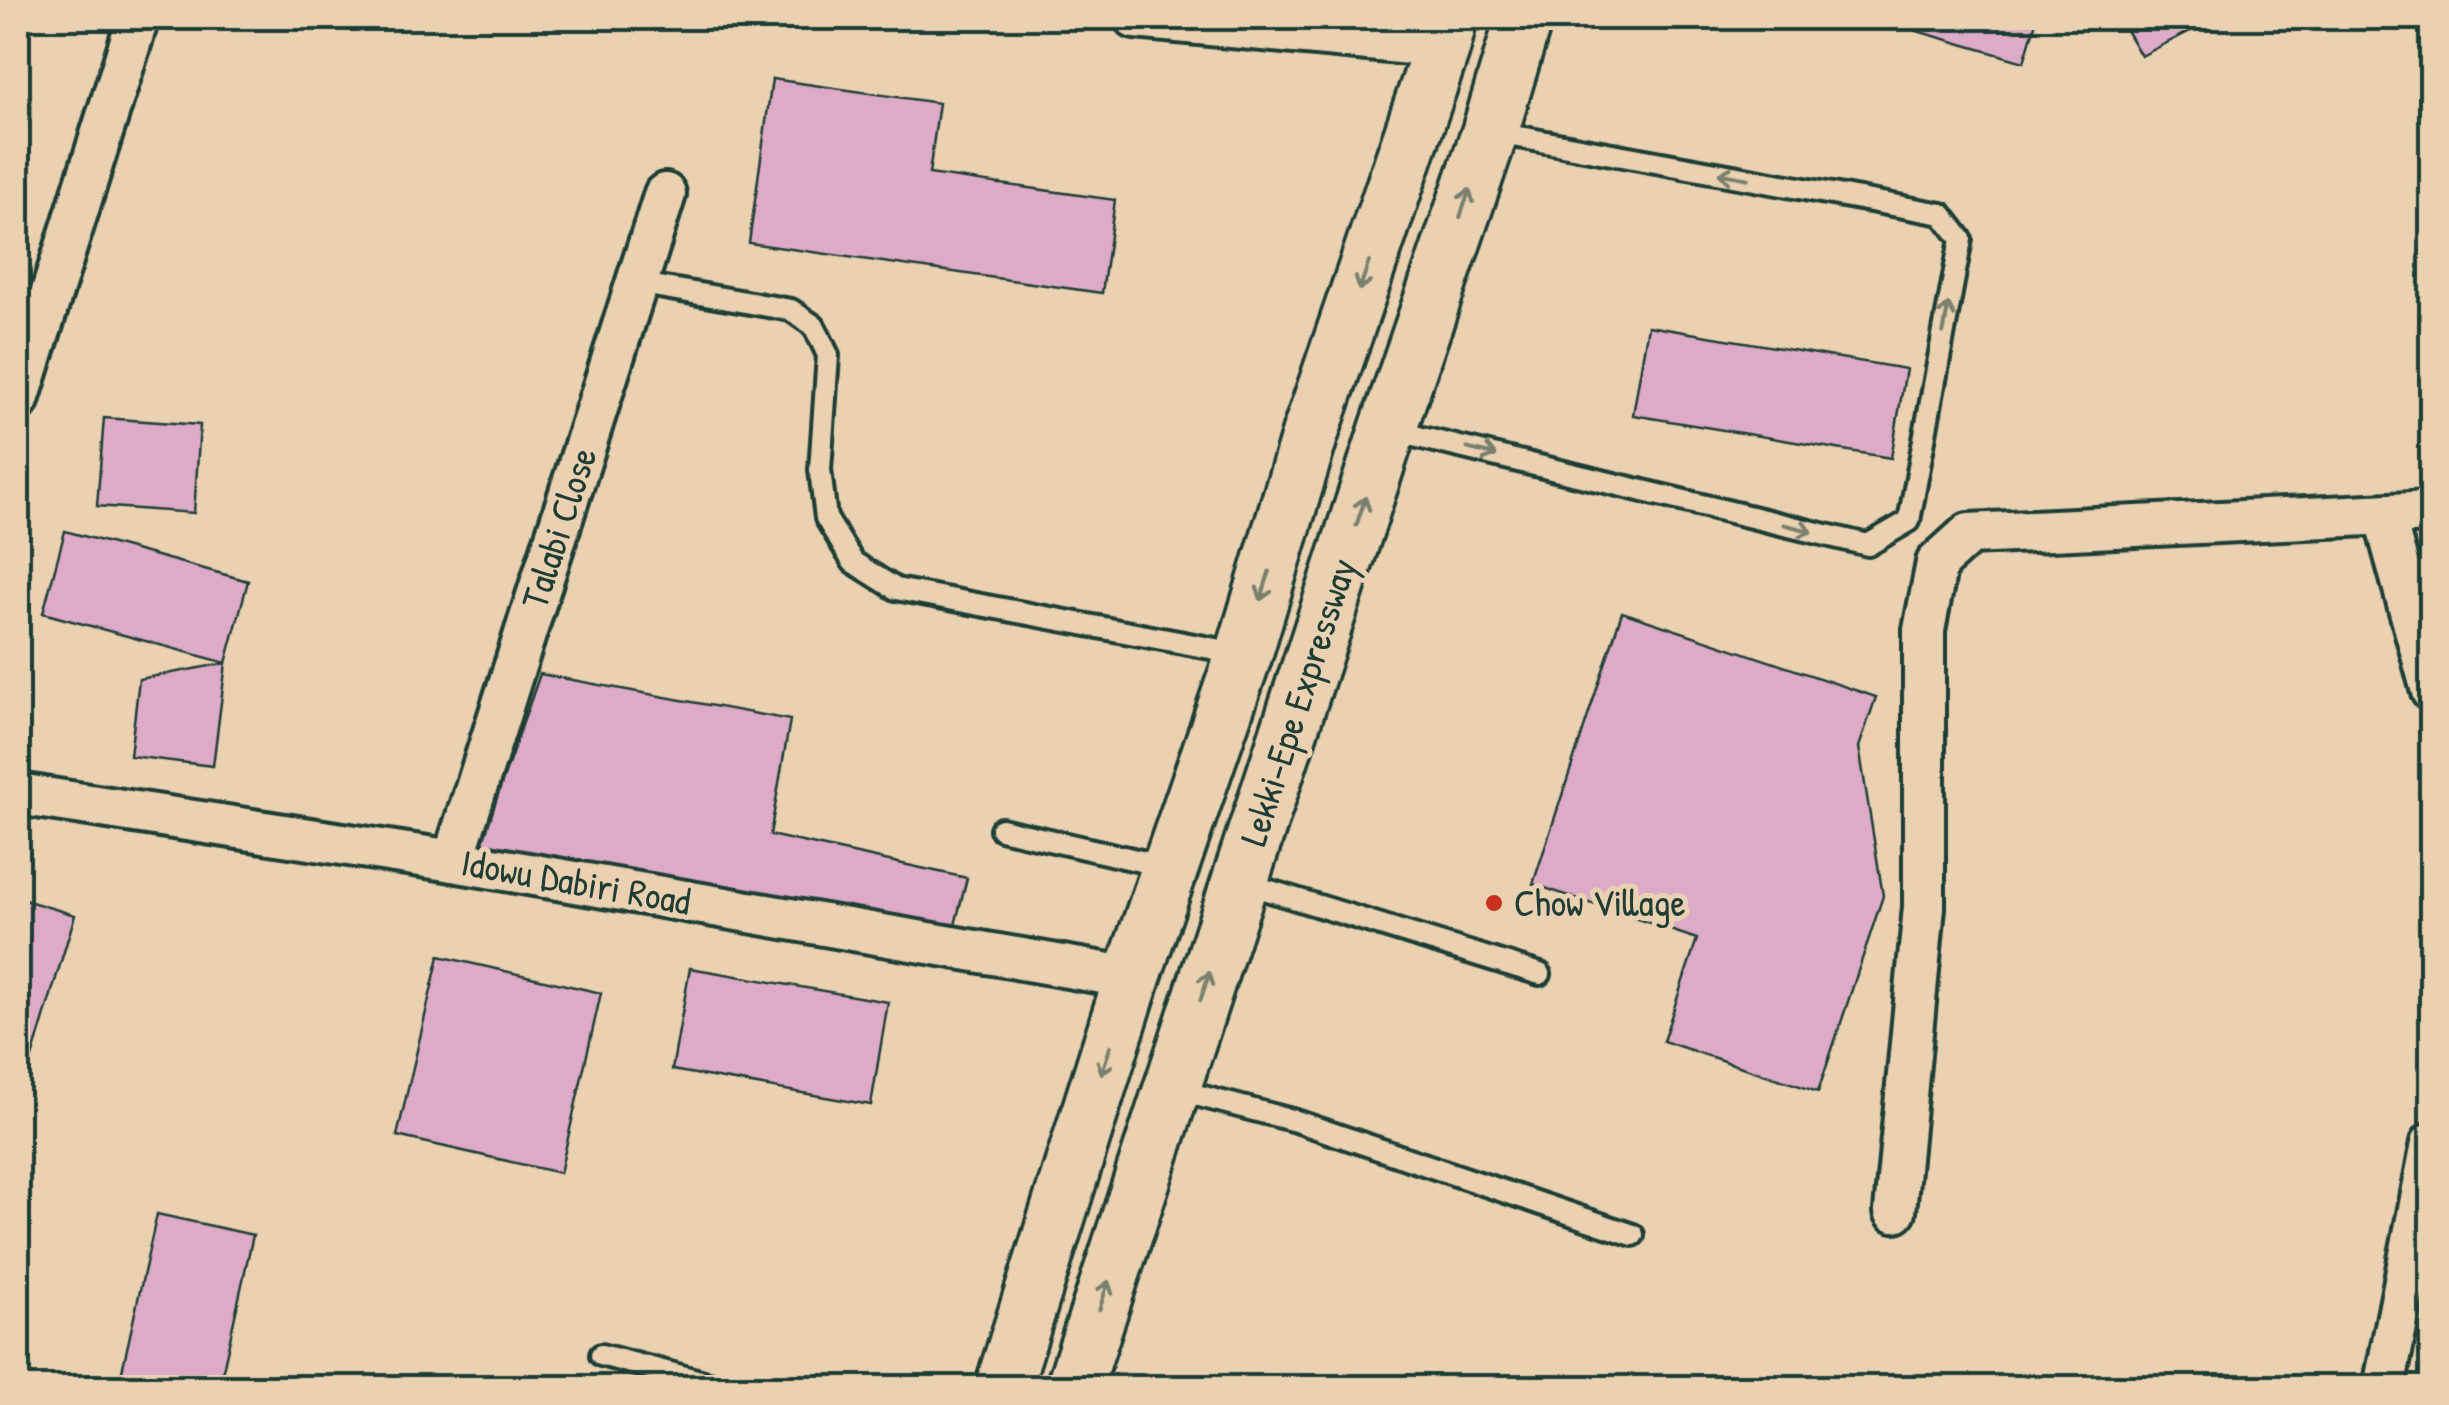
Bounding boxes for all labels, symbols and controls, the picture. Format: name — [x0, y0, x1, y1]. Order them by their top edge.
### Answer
one-way arrow — [1717, 165, 1749, 184]
one-way arrow — [1458, 188, 1476, 219]
one-way arrow — [1354, 260, 1372, 292]
one-way arrow — [1937, 303, 1956, 335]
street label: Talabi Close — [508, 440, 609, 615]
one-way arrow — [1465, 444, 1497, 462]
one-way arrow — [1353, 495, 1371, 527]
one-way arrow — [1781, 520, 1813, 538]
street label: Lekki-Epe Expressway — [1226, 551, 1368, 852]
one-way arrow — [1254, 569, 1272, 601]
street label: Idowu Dabiri Road — [457, 835, 695, 927]
place label: Chow Village — [1514, 876, 1686, 928]
marker: Chow Village — [1483, 892, 1505, 914]
one-way arrow — [1197, 970, 1215, 1002]
one-way arrow — [1096, 1044, 1114, 1075]
one-way arrow — [1096, 1279, 1114, 1311]

